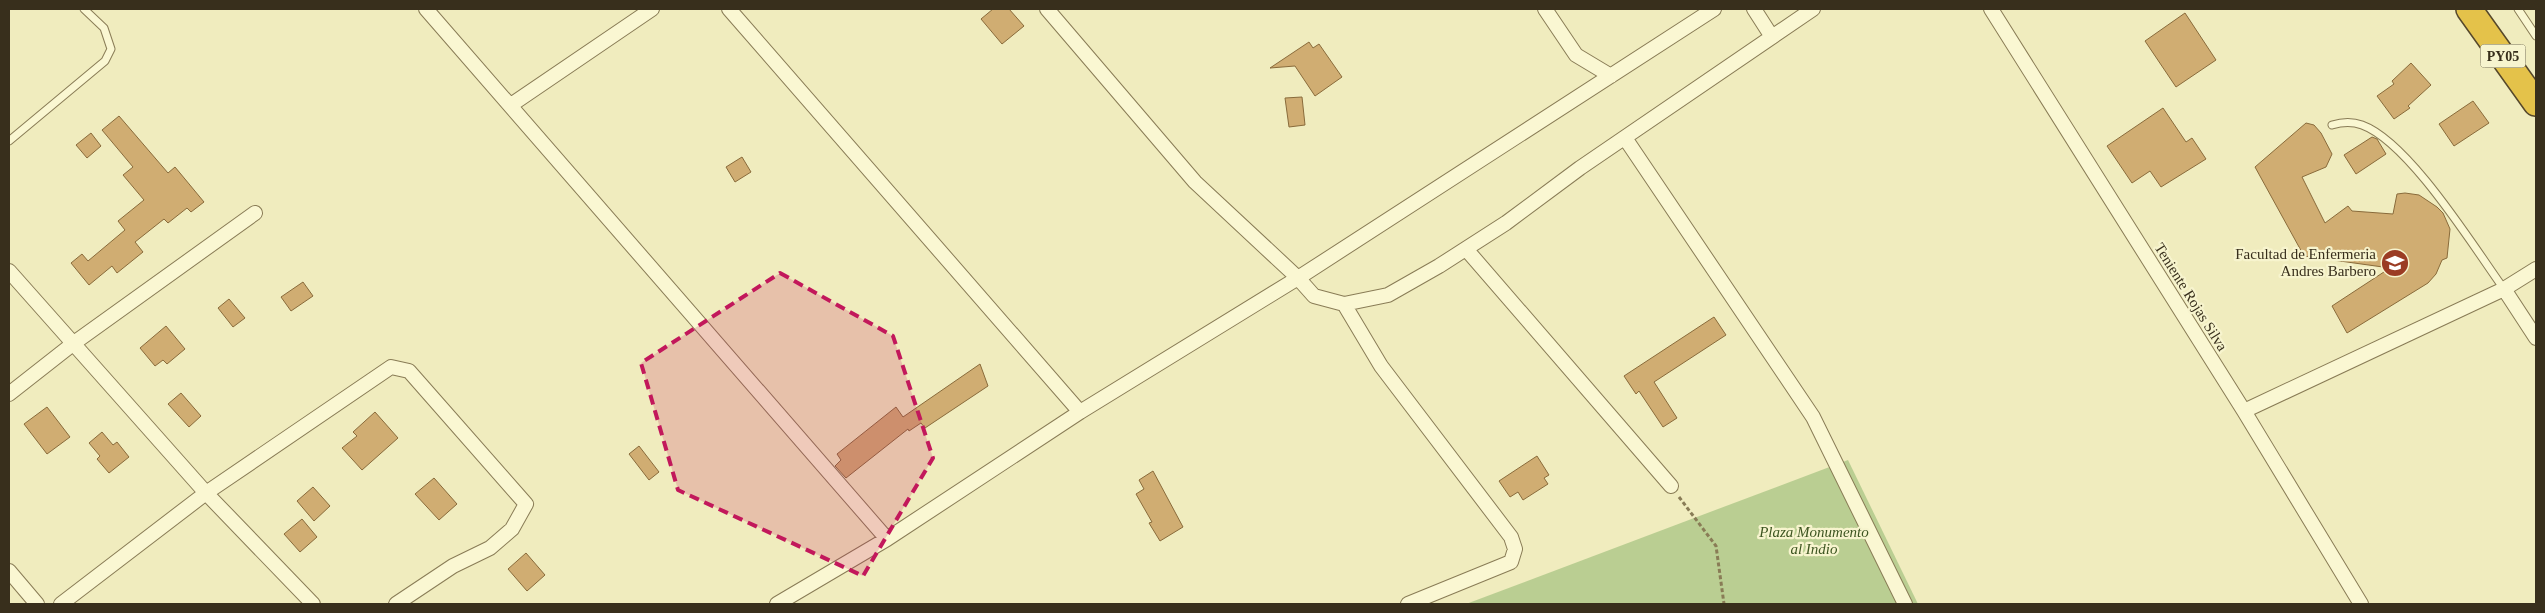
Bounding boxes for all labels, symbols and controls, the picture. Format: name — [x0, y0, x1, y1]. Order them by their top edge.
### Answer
road number: PY05 — [2480, 44, 2526, 68]
street label: Teniente Rojas Silva — [2151, 240, 2231, 354]
place label: Facultad de Enfermeria Andres Barbero — [2235, 246, 2376, 279]
school or university icon: Facultad de Enfermeria Andres Barbero — [2380, 248, 2410, 278]
park label: Plaza Monumento al Indio — [1758, 524, 1869, 557]

